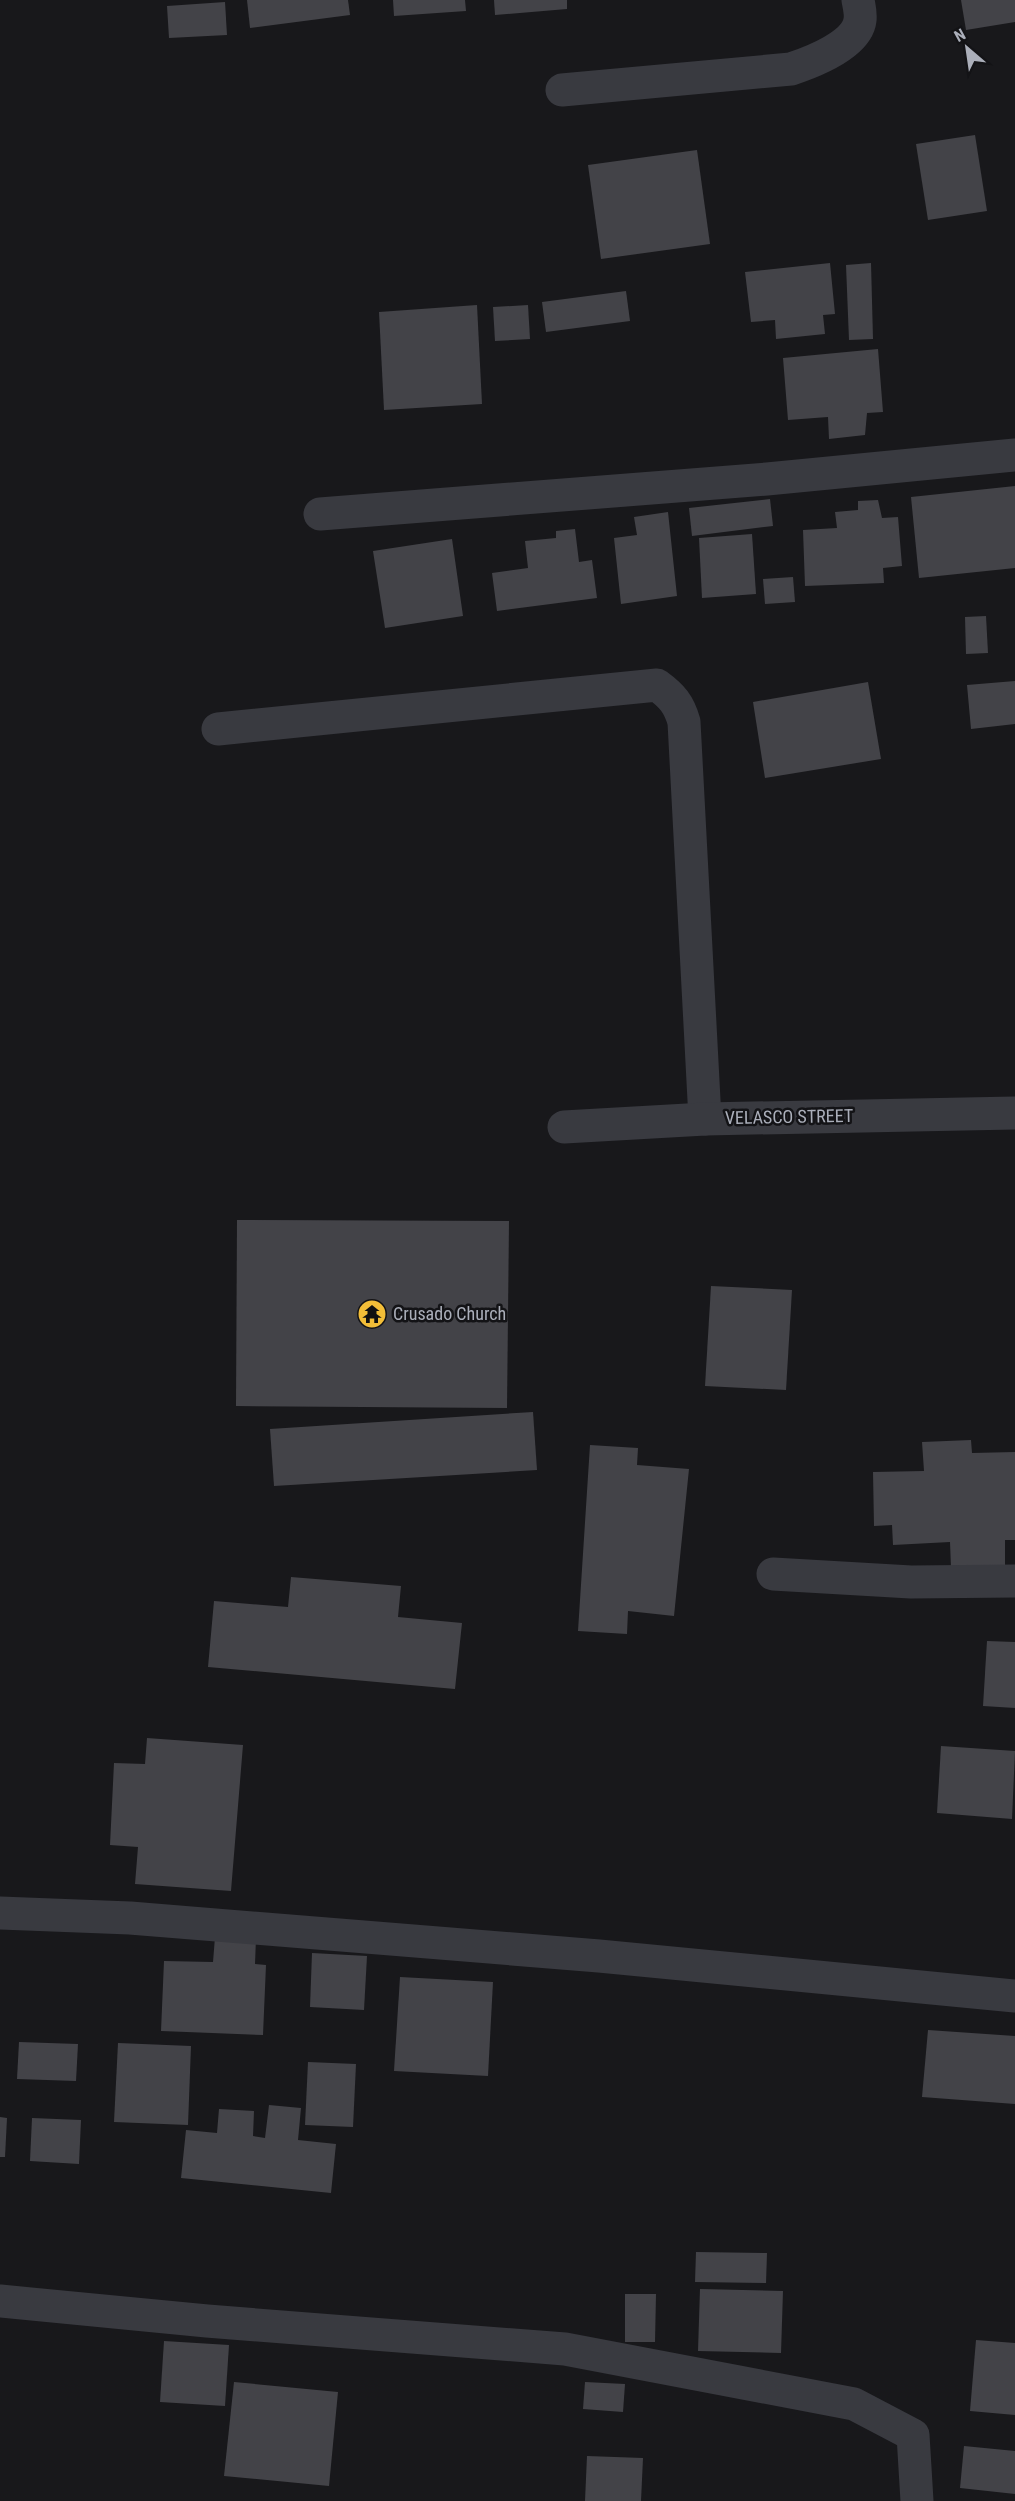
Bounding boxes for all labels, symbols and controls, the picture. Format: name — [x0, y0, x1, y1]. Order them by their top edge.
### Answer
north arrow — [937, 18, 997, 78]
text: N — [951, 25, 969, 46]
street label: VELASCO STREET — [725, 1105, 853, 1128]
temple icon: Crusado Church — [356, 1298, 388, 1330]
place label: Crusado Church — [393, 1303, 506, 1324]

